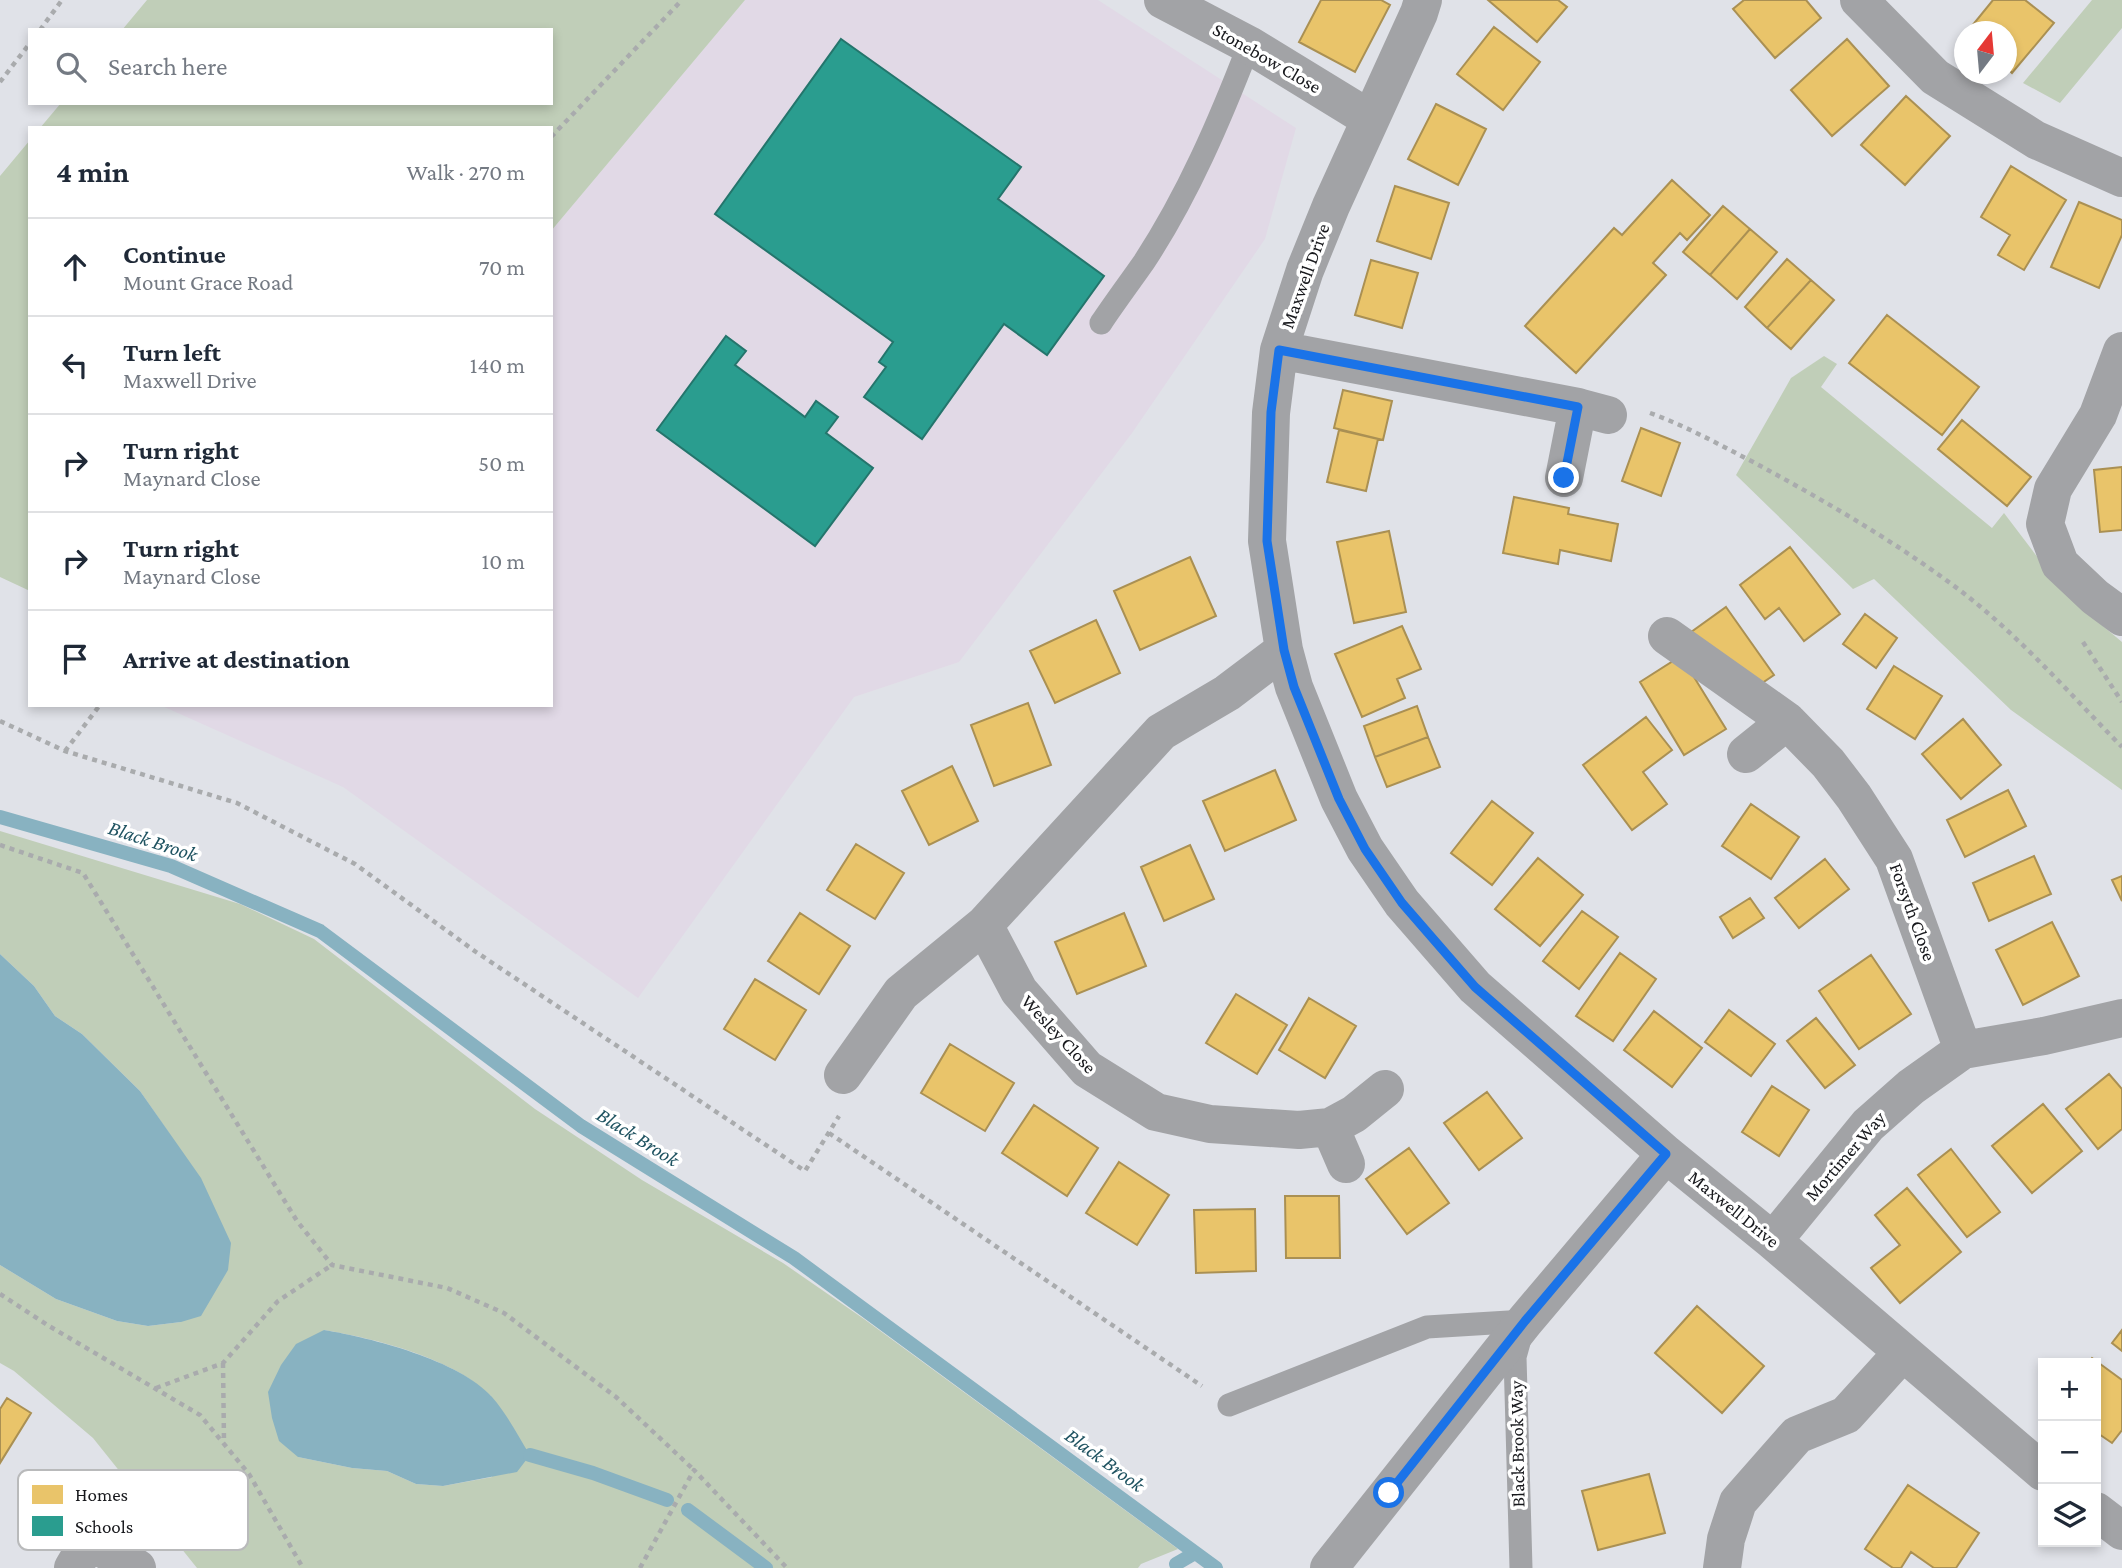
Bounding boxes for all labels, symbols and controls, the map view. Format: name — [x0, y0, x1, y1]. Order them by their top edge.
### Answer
street label: Stonebow Close — [1209, 19, 1325, 97]
north arrow — [1954, 21, 2017, 84]
search box — [28, 28, 553, 105]
icon: search — [52, 48, 90, 86]
text: Search here — [108, 52, 227, 81]
text: 4 min — [56, 155, 129, 188]
text: Walk · 270 m — [406, 159, 525, 185]
street label: Maxwell Drive — [1276, 221, 1334, 331]
text: Continue — [123, 240, 226, 269]
icon: ahead — [56, 248, 94, 286]
text: 70 m — [479, 254, 525, 280]
text: Mount Grace Road — [123, 269, 293, 295]
text: Turn left — [123, 338, 221, 367]
icon: left — [56, 346, 94, 384]
text: 140 m — [470, 352, 525, 378]
text: Maxwell Drive — [123, 367, 257, 393]
text: Turn right — [123, 436, 239, 465]
icon: right — [56, 444, 94, 482]
text: 50 m — [478, 450, 525, 476]
route end — [1548, 462, 1579, 493]
text: Maynard Close — [123, 465, 261, 491]
text: Turn right — [123, 534, 239, 563]
icon: right — [56, 542, 94, 580]
text: 10 m — [482, 548, 525, 574]
text: Maynard Close — [123, 563, 261, 589]
icon: arrive — [56, 640, 94, 678]
text: Arrive at destination — [123, 645, 350, 674]
water label: Black Brook — [105, 815, 201, 867]
street label: Forsyth Close — [1886, 860, 1940, 964]
street label: Wesley Close — [1017, 990, 1101, 1078]
water label: Black Brook — [592, 1102, 684, 1172]
street label: Mortimer Way — [1801, 1107, 1890, 1205]
street label: Maxwell Drive — [1685, 1166, 1783, 1252]
map controls — [2038, 1358, 2101, 1547]
button: + — [2038, 1358, 2101, 1421]
street label: Black Brook Way — [1505, 1380, 1529, 1508]
button: − — [2038, 1421, 2101, 1484]
water label: Black Brook — [1061, 1423, 1150, 1497]
legend — [18, 1470, 248, 1550]
route start — [1373, 1477, 1404, 1508]
text: Homes — [75, 1484, 128, 1505]
button: layers — [2038, 1484, 2101, 1547]
text: Schools — [75, 1516, 133, 1537]

